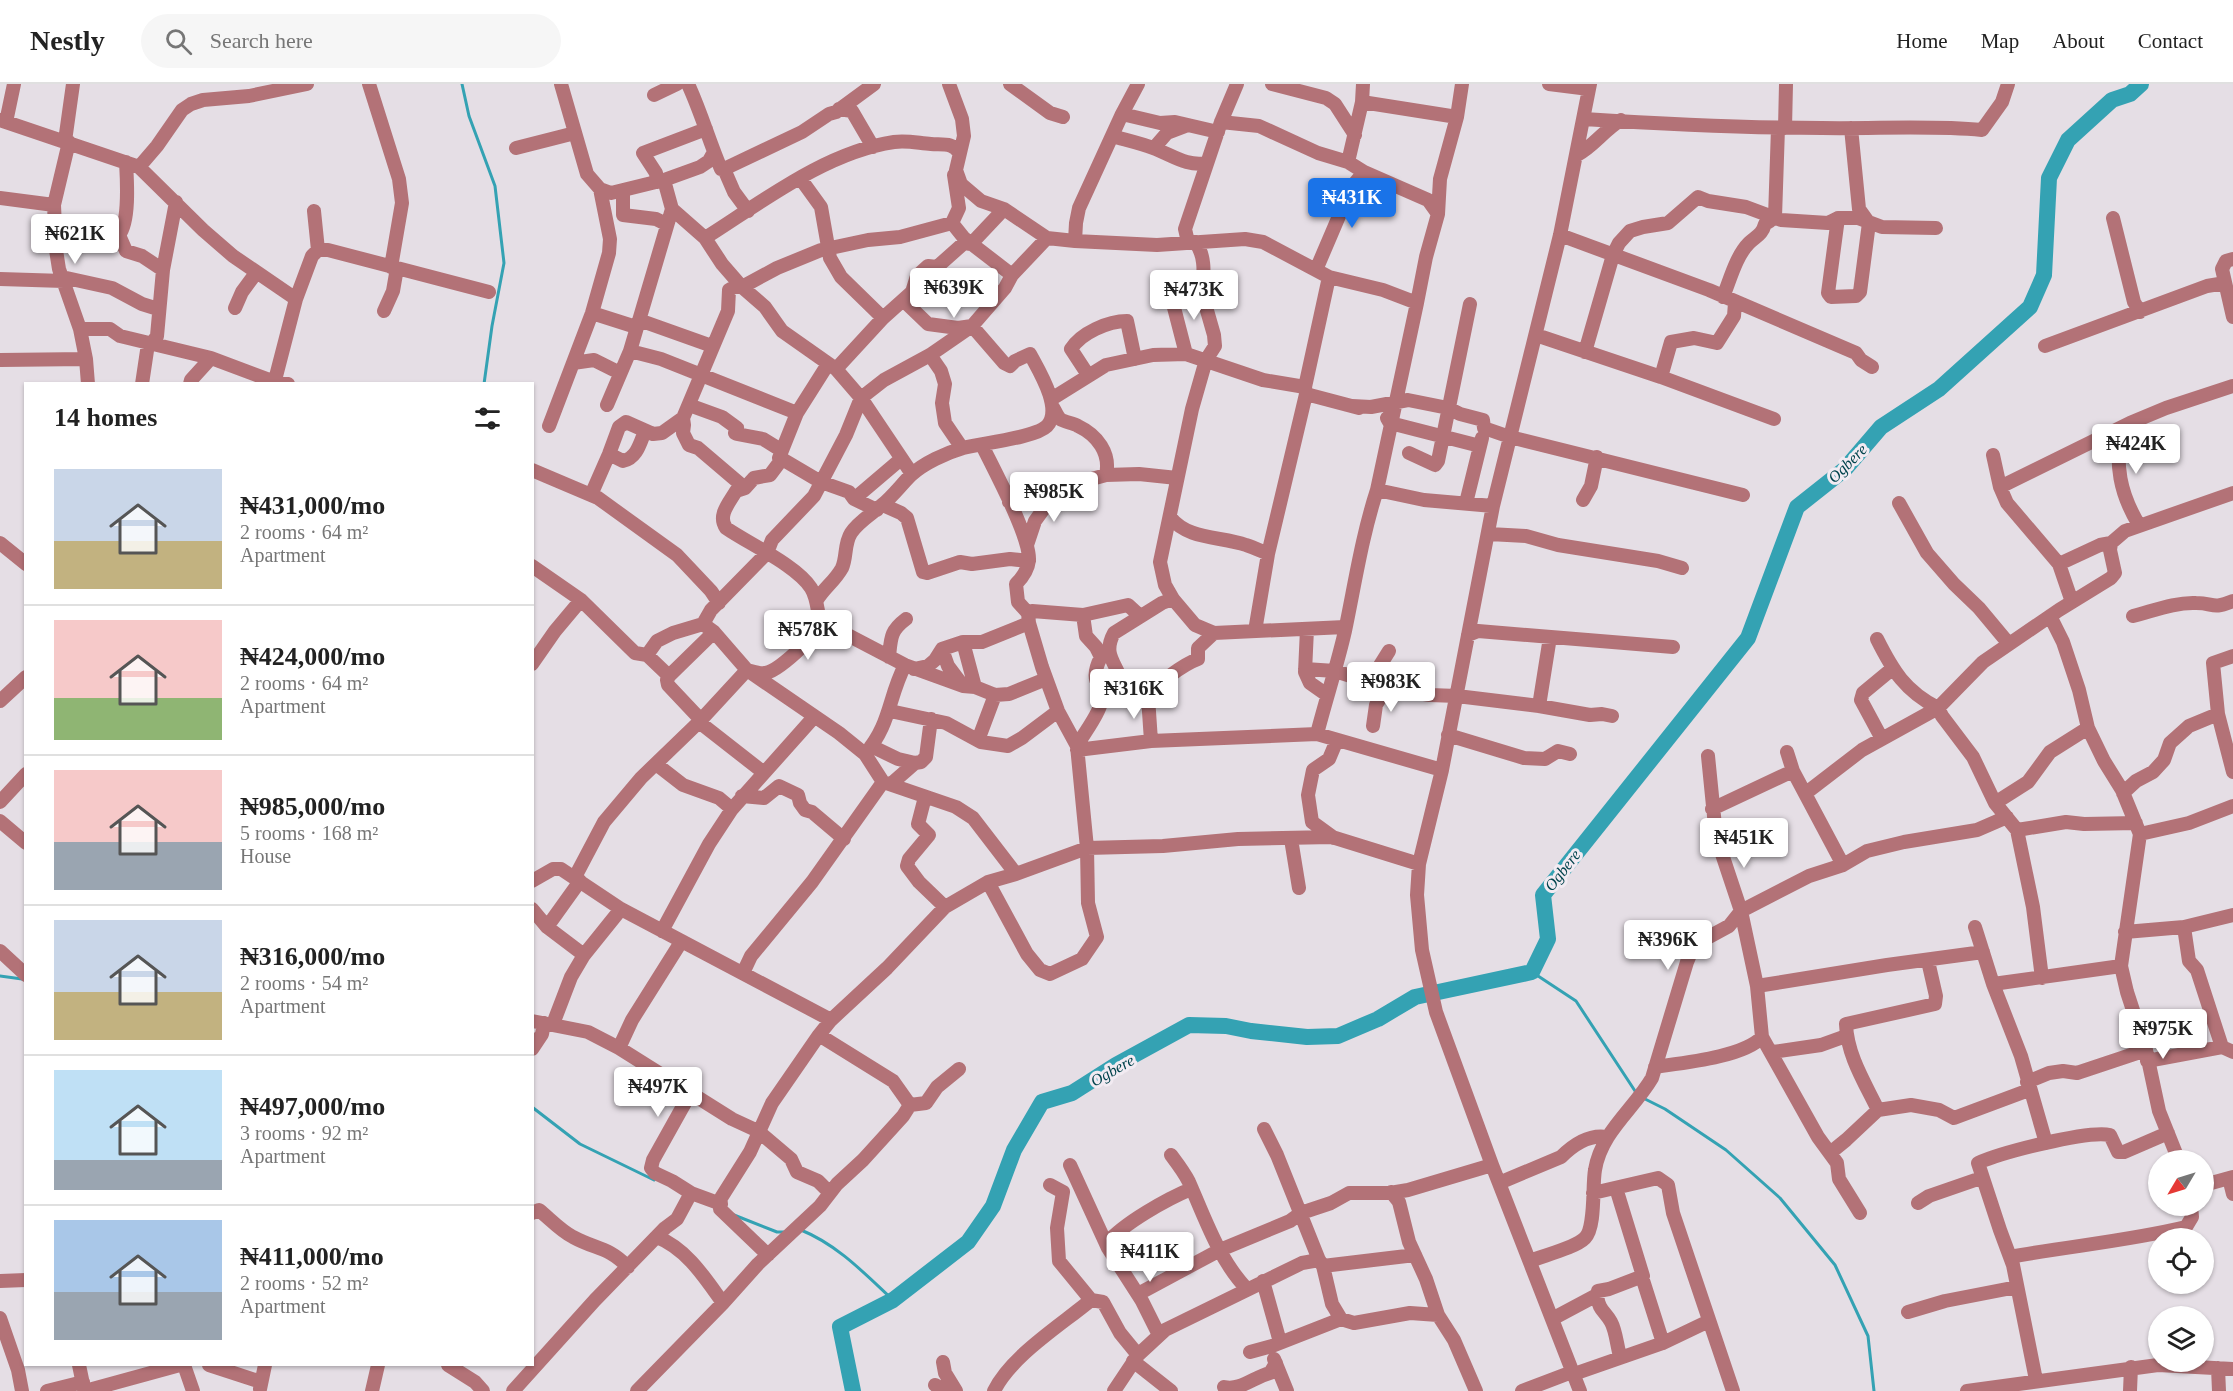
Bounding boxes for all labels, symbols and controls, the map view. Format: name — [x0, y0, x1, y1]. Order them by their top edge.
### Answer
search box — [141, 14, 561, 68]
text: Nestly — [30, 25, 105, 56]
icon: search — [162, 25, 195, 58]
text: Search here — [210, 28, 313, 53]
text: Home — [1896, 29, 1948, 53]
text: Map — [1981, 29, 2019, 53]
text: About — [2052, 29, 2105, 53]
text: Contact — [2138, 29, 2203, 53]
pin: ₦431K — [1310, 178, 1394, 229]
text: ₦431K — [1322, 186, 1382, 208]
pin: ₦621K — [33, 214, 117, 265]
text: ₦621K — [45, 222, 105, 244]
pin: ₦639K — [912, 268, 996, 319]
pin: ₦473K — [1152, 270, 1236, 321]
text: ₦639K — [924, 276, 984, 298]
text: ₦473K — [1164, 278, 1224, 300]
icon: filters — [471, 402, 504, 435]
text: 14 homes — [54, 403, 157, 432]
pin: ₦424K — [2094, 424, 2178, 475]
text: ₦424K — [2106, 432, 2166, 454]
water label: Ogbere — [1825, 441, 1871, 487]
pin: ₦985K — [1012, 472, 1096, 523]
text: ₦985K — [1024, 480, 1084, 502]
text: ₦431,000/mo — [240, 491, 385, 520]
icon: home — [102, 493, 174, 565]
text: 2 rooms · 64 m² — [240, 521, 368, 543]
text: Apartment — [240, 544, 326, 566]
pin: ₦578K — [766, 610, 850, 661]
text: ₦578K — [778, 618, 838, 640]
text: ₦424,000/mo — [240, 642, 385, 671]
icon: home — [102, 644, 174, 716]
pin: ₦983K — [1349, 662, 1433, 713]
pin: ₦316K — [1092, 669, 1176, 720]
text: ₦983K — [1361, 670, 1421, 692]
text: 2 rooms · 64 m² — [240, 672, 368, 694]
text: ₦316K — [1104, 677, 1164, 699]
text: Apartment — [240, 695, 326, 717]
text: ₦985,000/mo — [240, 792, 385, 821]
icon: home — [102, 794, 174, 866]
pin: ₦451K — [1702, 818, 1786, 869]
text: 5 rooms · 168 m² — [240, 822, 378, 844]
text: ₦451K — [1714, 826, 1774, 848]
text: House — [240, 845, 291, 867]
water label: Ogbere — [1541, 846, 1584, 895]
pin: ₦396K — [1626, 920, 1710, 971]
text: ₦396K — [1638, 928, 1698, 950]
text: ₦316,000/mo — [240, 942, 385, 971]
icon: home — [102, 944, 174, 1016]
text: 2 rooms · 54 m² — [240, 972, 368, 994]
text: Apartment — [240, 995, 326, 1017]
pin: ₦975K — [2121, 1009, 2205, 1060]
text: ₦975K — [2133, 1017, 2193, 1039]
water label: Ogbere — [1087, 1051, 1138, 1091]
pin: ₦497K — [616, 1067, 700, 1118]
text: ₦497K — [628, 1075, 688, 1097]
text: ₦497,000/mo — [240, 1092, 385, 1121]
icon: home — [102, 1094, 174, 1166]
text: 3 rooms · 92 m² — [240, 1122, 368, 1144]
text: Apartment — [240, 1145, 326, 1167]
north arrow — [2148, 1150, 2214, 1216]
map controls — [2148, 1150, 2214, 1372]
button: locate — [2148, 1228, 2214, 1294]
pin: ₦411K — [1108, 1232, 1192, 1283]
text: ₦411K — [1121, 1240, 1179, 1262]
text: ₦411,000/mo — [240, 1242, 384, 1271]
icon: home — [102, 1244, 174, 1316]
text: 2 rooms · 52 m² — [240, 1272, 368, 1294]
text: Apartment — [240, 1295, 326, 1317]
button: layers — [2148, 1306, 2214, 1372]

